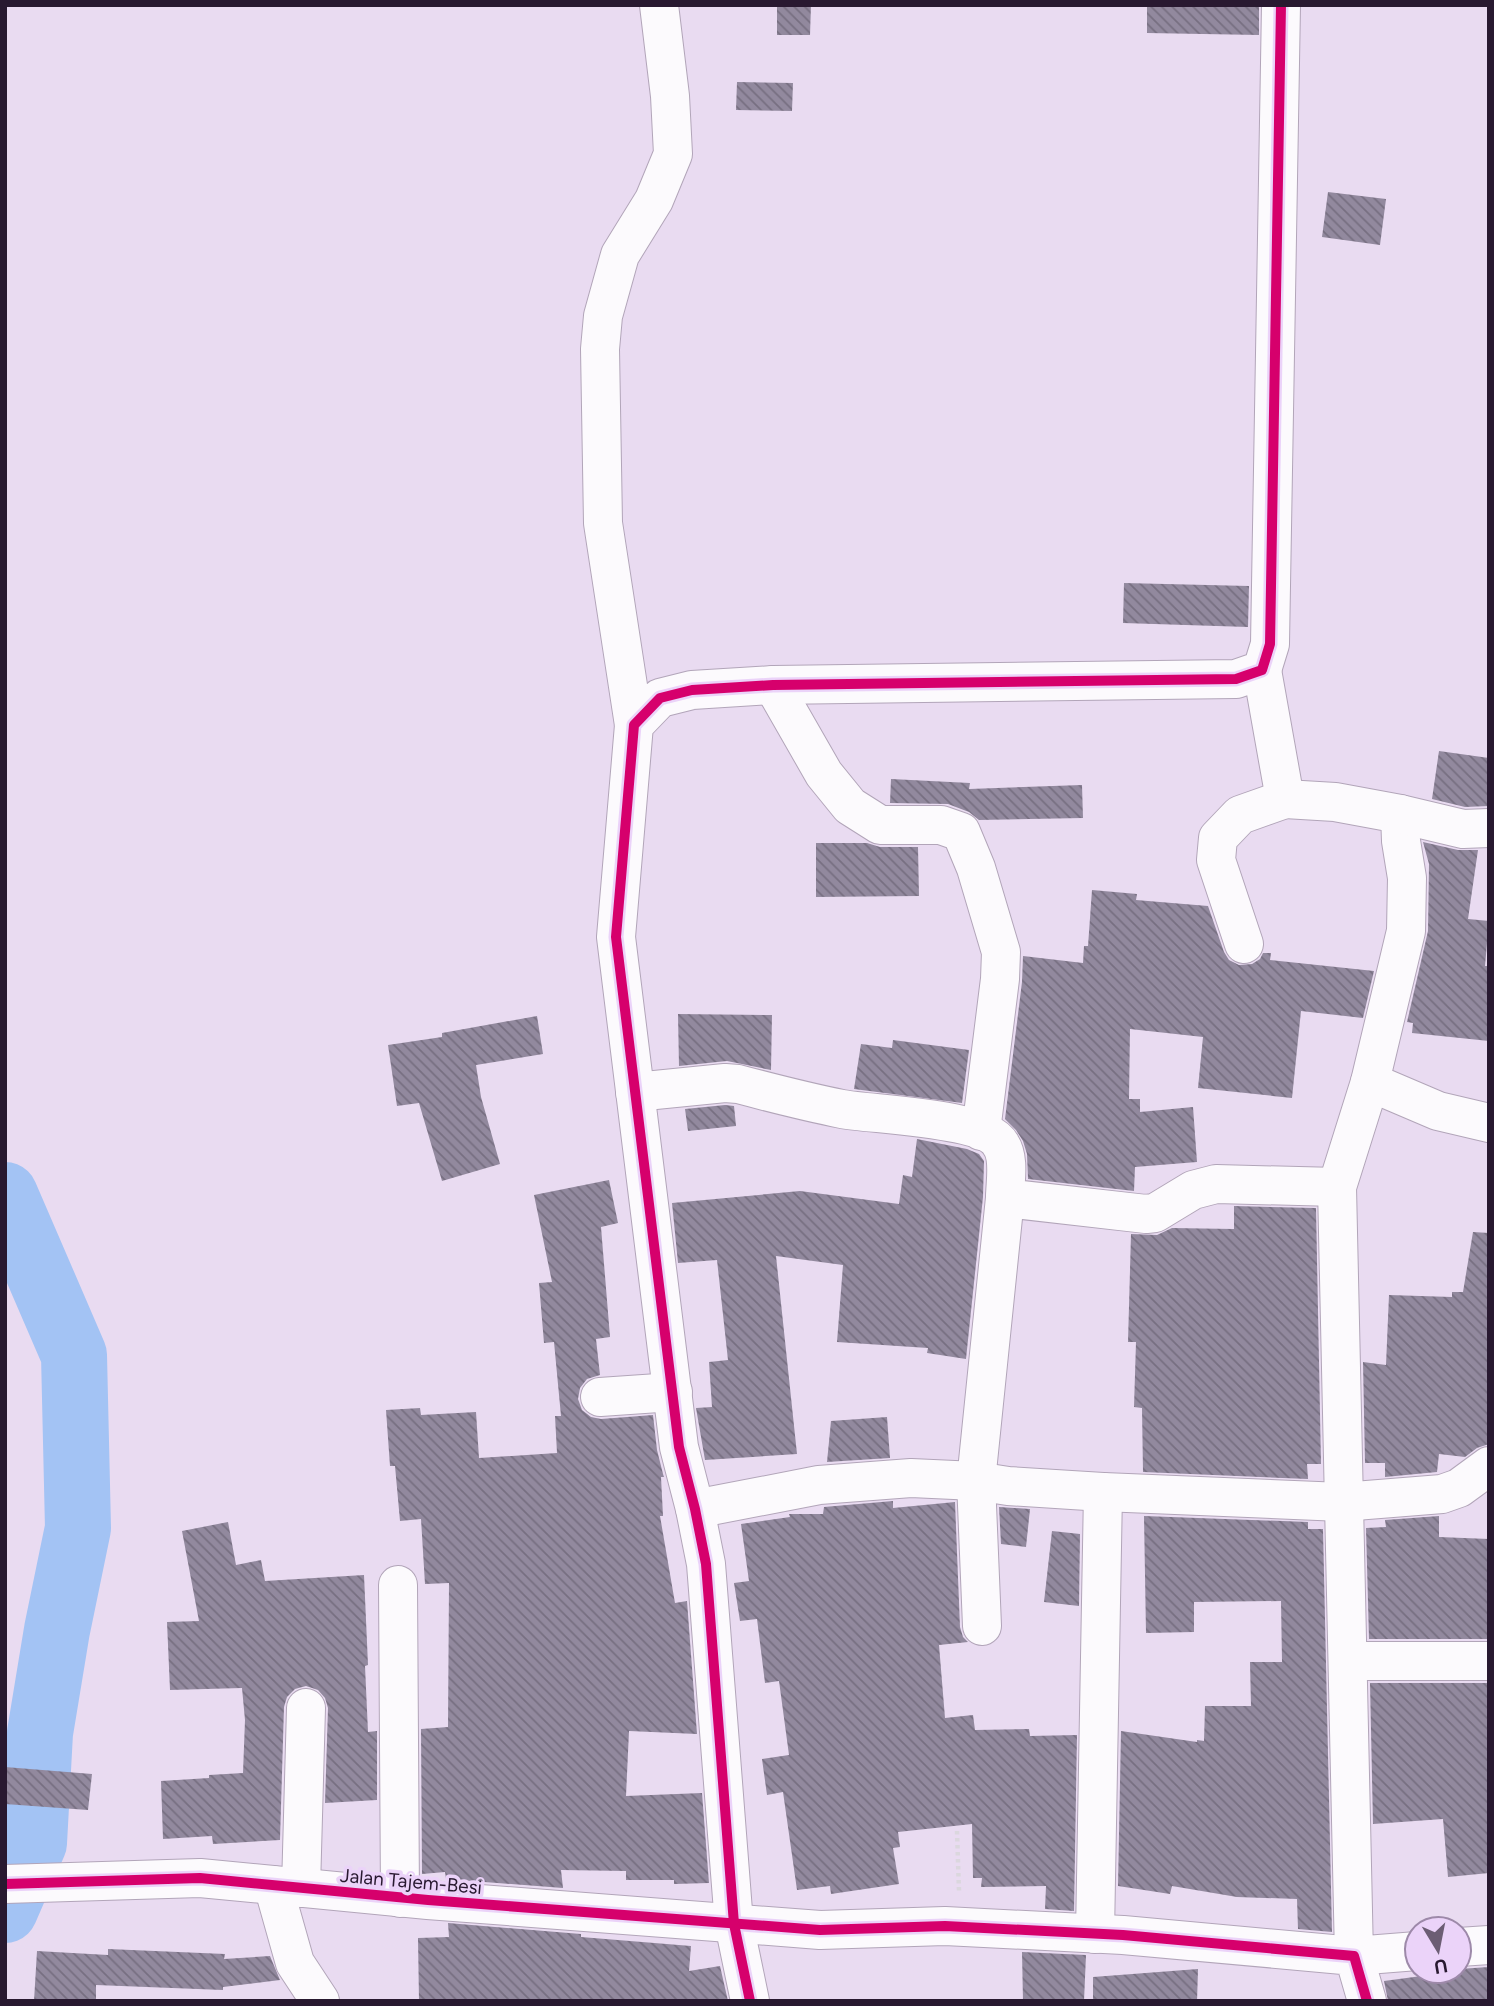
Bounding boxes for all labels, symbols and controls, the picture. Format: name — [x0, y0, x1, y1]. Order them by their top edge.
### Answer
street label: Jalan Tajem-Besi — [339, 1864, 483, 1899]
north arrow — [1403, 1915, 1473, 1985]
text: U — [1432, 1954, 1449, 1979]

